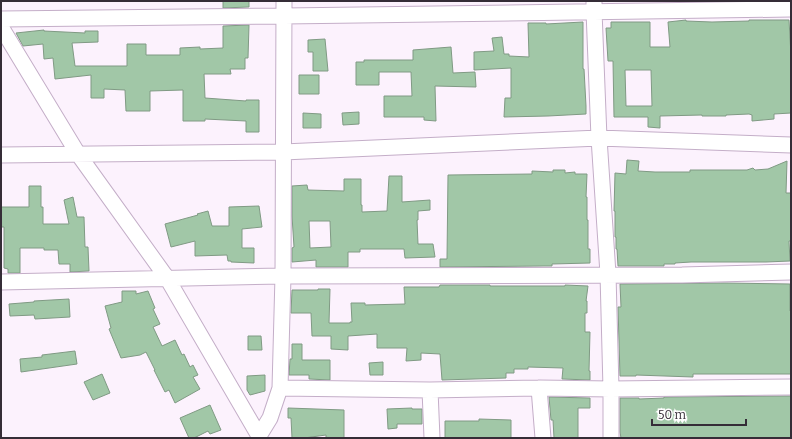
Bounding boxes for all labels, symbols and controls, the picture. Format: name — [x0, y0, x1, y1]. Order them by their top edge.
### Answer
scale bar — [652, 401, 746, 427]
text: 50 m — [658, 408, 687, 422]

